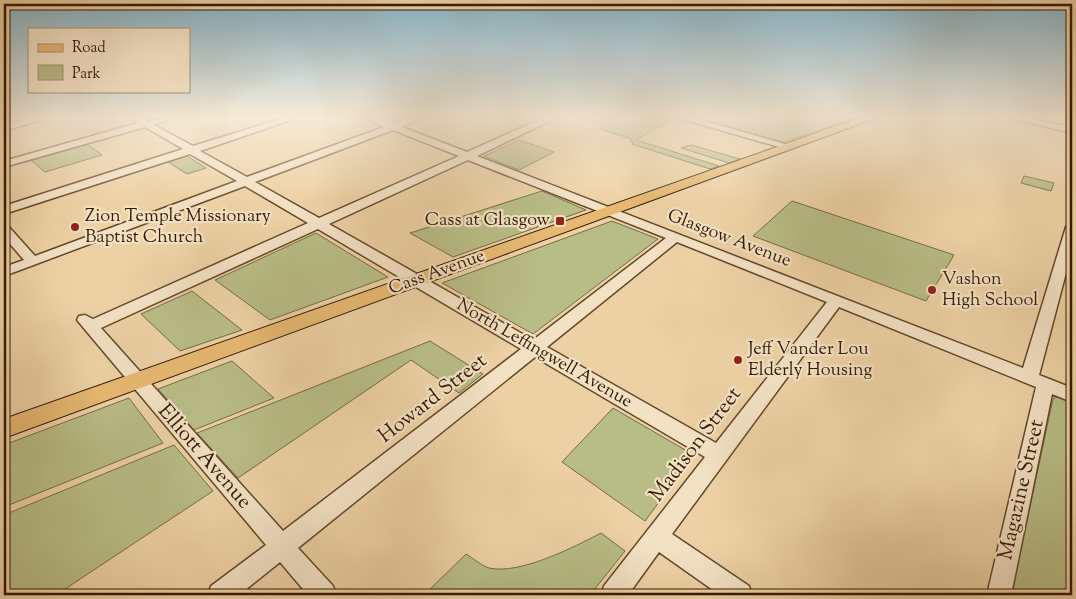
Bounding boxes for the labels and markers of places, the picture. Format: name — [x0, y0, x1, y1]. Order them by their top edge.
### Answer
place label: Zion Temple Missionary Baptist Church — [85, 204, 271, 251]
place label: Cass at Glasgow — [425, 208, 551, 234]
marker: Cass at Glasgow — [554, 215, 566, 227]
marker: Zion Temple Missionary Baptist Church — [69, 221, 81, 233]
place label: Vashon High School — [942, 267, 1038, 314]
marker: Vashon High School — [926, 284, 938, 296]
place label: Jeff Vander Lou Elderly Housing — [747, 337, 872, 384]
marker: Jeff Vander Lou Elderly Housing — [732, 354, 744, 366]

